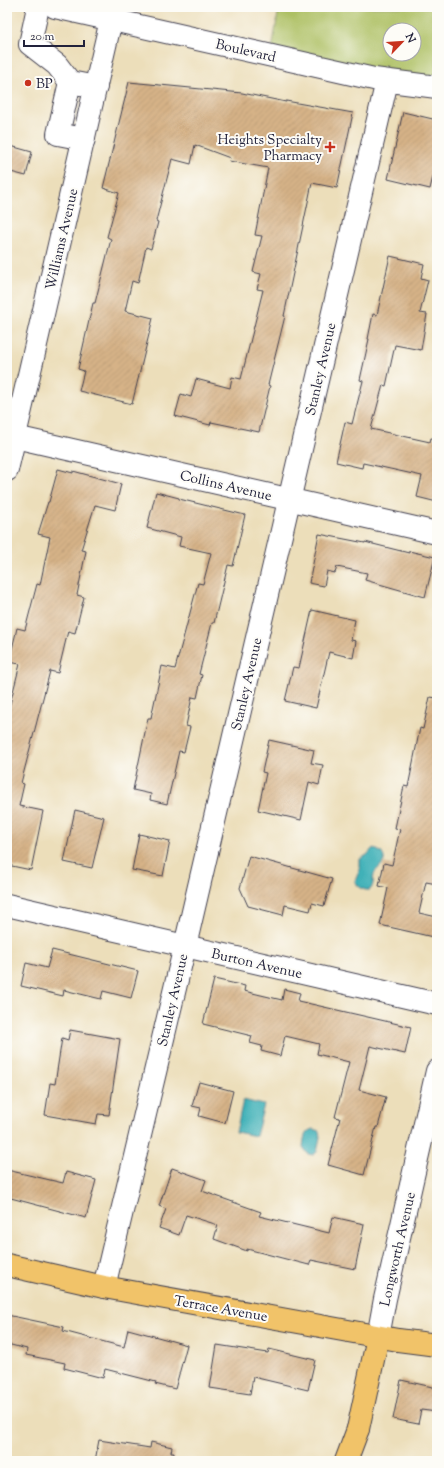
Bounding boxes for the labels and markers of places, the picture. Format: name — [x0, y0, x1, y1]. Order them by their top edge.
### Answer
place label: BP — [36, 75, 53, 95]
marker: BP — [23, 78, 33, 88]
place label: Heights Specialty Pharmacy — [217, 131, 322, 167]
marker: Heights Specialty Pharmacy — [325, 142, 335, 152]

